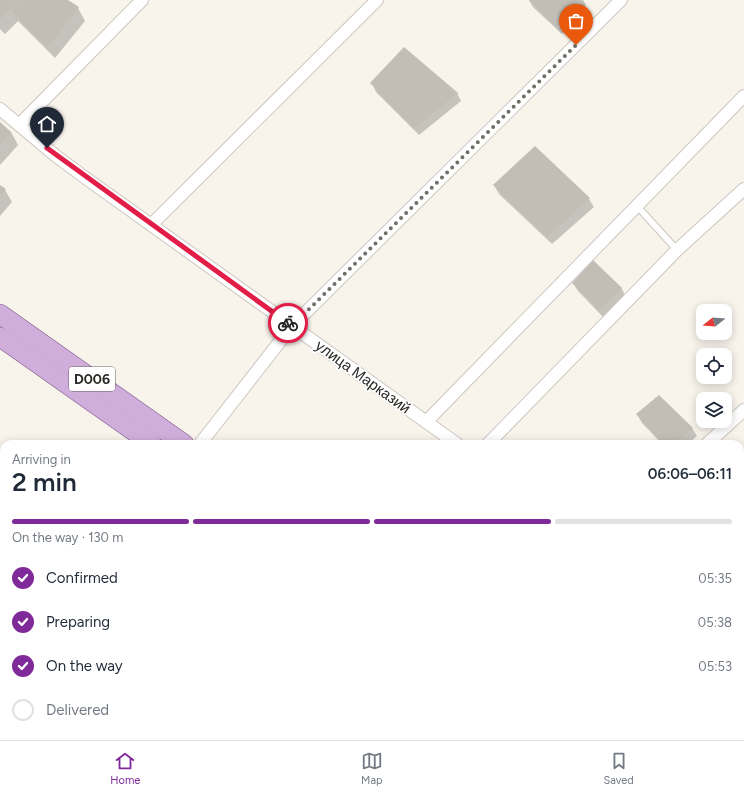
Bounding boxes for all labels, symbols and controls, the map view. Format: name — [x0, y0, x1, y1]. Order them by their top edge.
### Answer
pin — [559, 4, 593, 45]
icon: bag — [565, 10, 587, 32]
pin — [30, 107, 64, 148]
icon: home — [36, 113, 58, 135]
courier — [268, 303, 308, 343]
north arrow — [696, 304, 732, 340]
map controls — [696, 304, 732, 428]
icon: bike — [277, 312, 299, 334]
street label: улица Марказий — [312, 337, 414, 417]
button: locate — [696, 348, 732, 384]
road number: D006 — [69, 367, 115, 391]
button: layers — [696, 392, 732, 428]
text: Arriving in — [12, 452, 71, 467]
text: 06:06–06:11 — [648, 465, 732, 483]
text: 2 min — [12, 466, 77, 498]
text: On the way · 130 m — [12, 530, 123, 545]
icon: check — [12, 567, 34, 589]
text: Confirmed — [46, 569, 118, 587]
text: 05:35 — [698, 571, 732, 586]
icon: check — [12, 611, 34, 633]
text: Preparing — [46, 613, 110, 631]
text: 05:38 — [698, 615, 732, 630]
icon: check — [12, 655, 34, 677]
text: On the way — [46, 657, 123, 675]
text: 05:53 — [698, 659, 732, 674]
text: Delivered — [46, 701, 109, 719]
tab: Home — [110, 750, 140, 787]
tab: Map — [361, 750, 383, 787]
tab: Saved — [603, 750, 634, 787]

